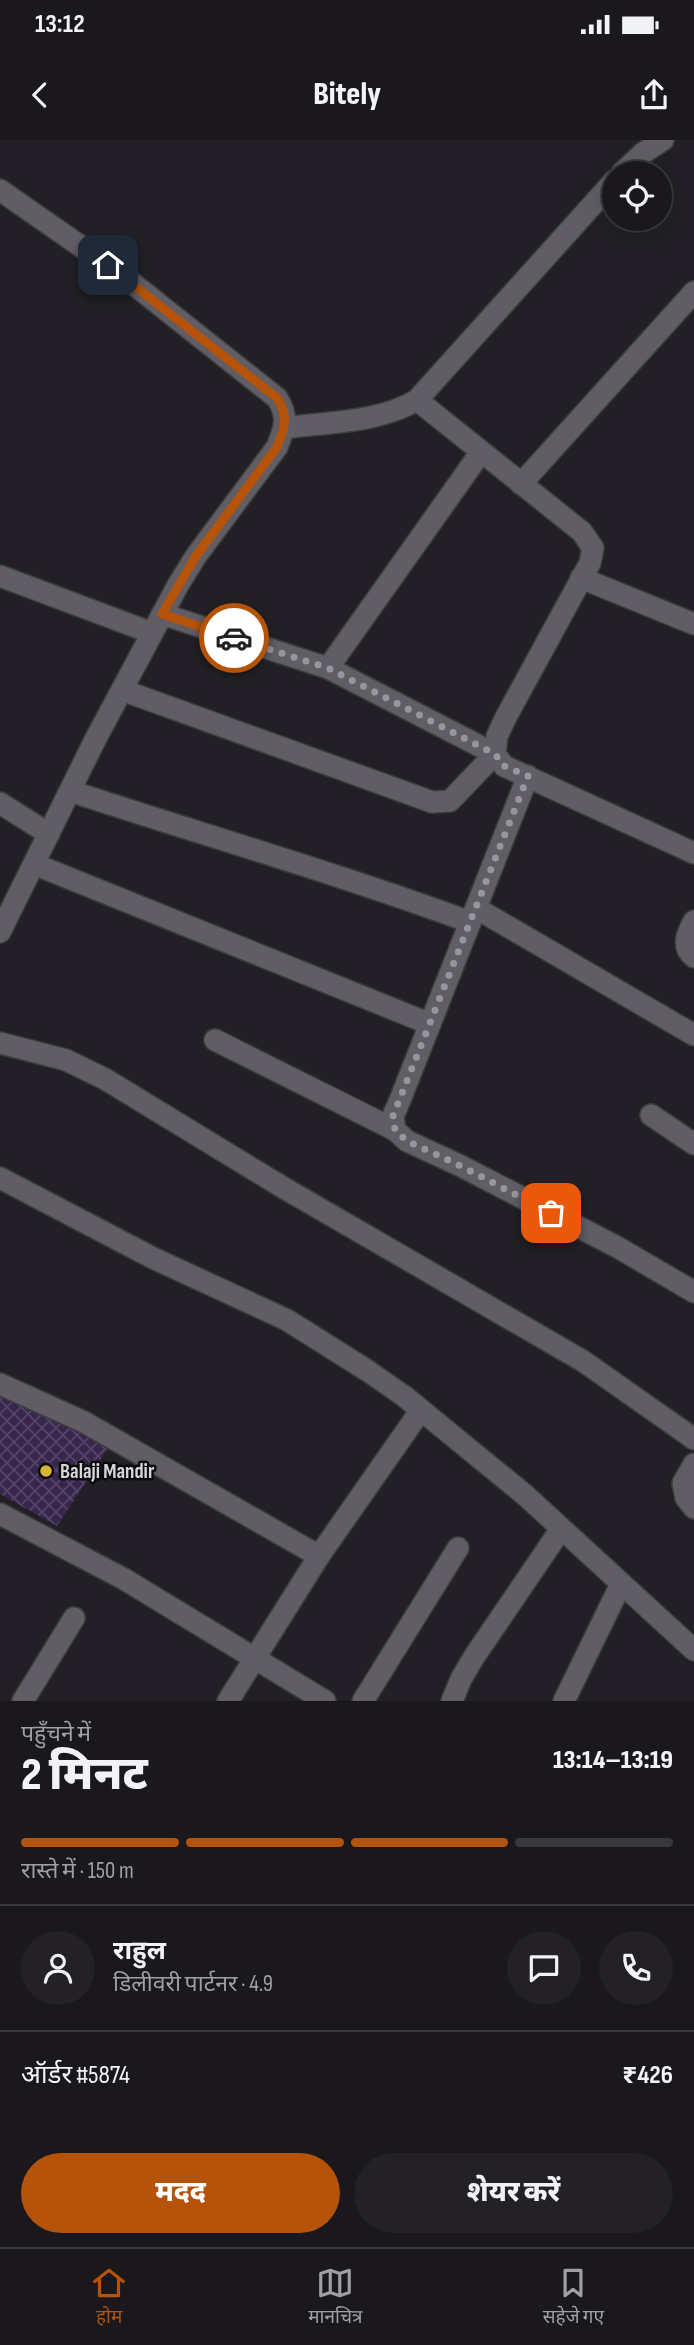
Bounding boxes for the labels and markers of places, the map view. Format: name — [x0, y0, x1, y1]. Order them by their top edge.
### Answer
pin — [78, 235, 138, 295]
pin — [521, 1183, 581, 1243]
place label: Balaji Mandir — [60, 1459, 155, 1484]
marker: Balaji Mandir — [38, 1463, 54, 1479]

